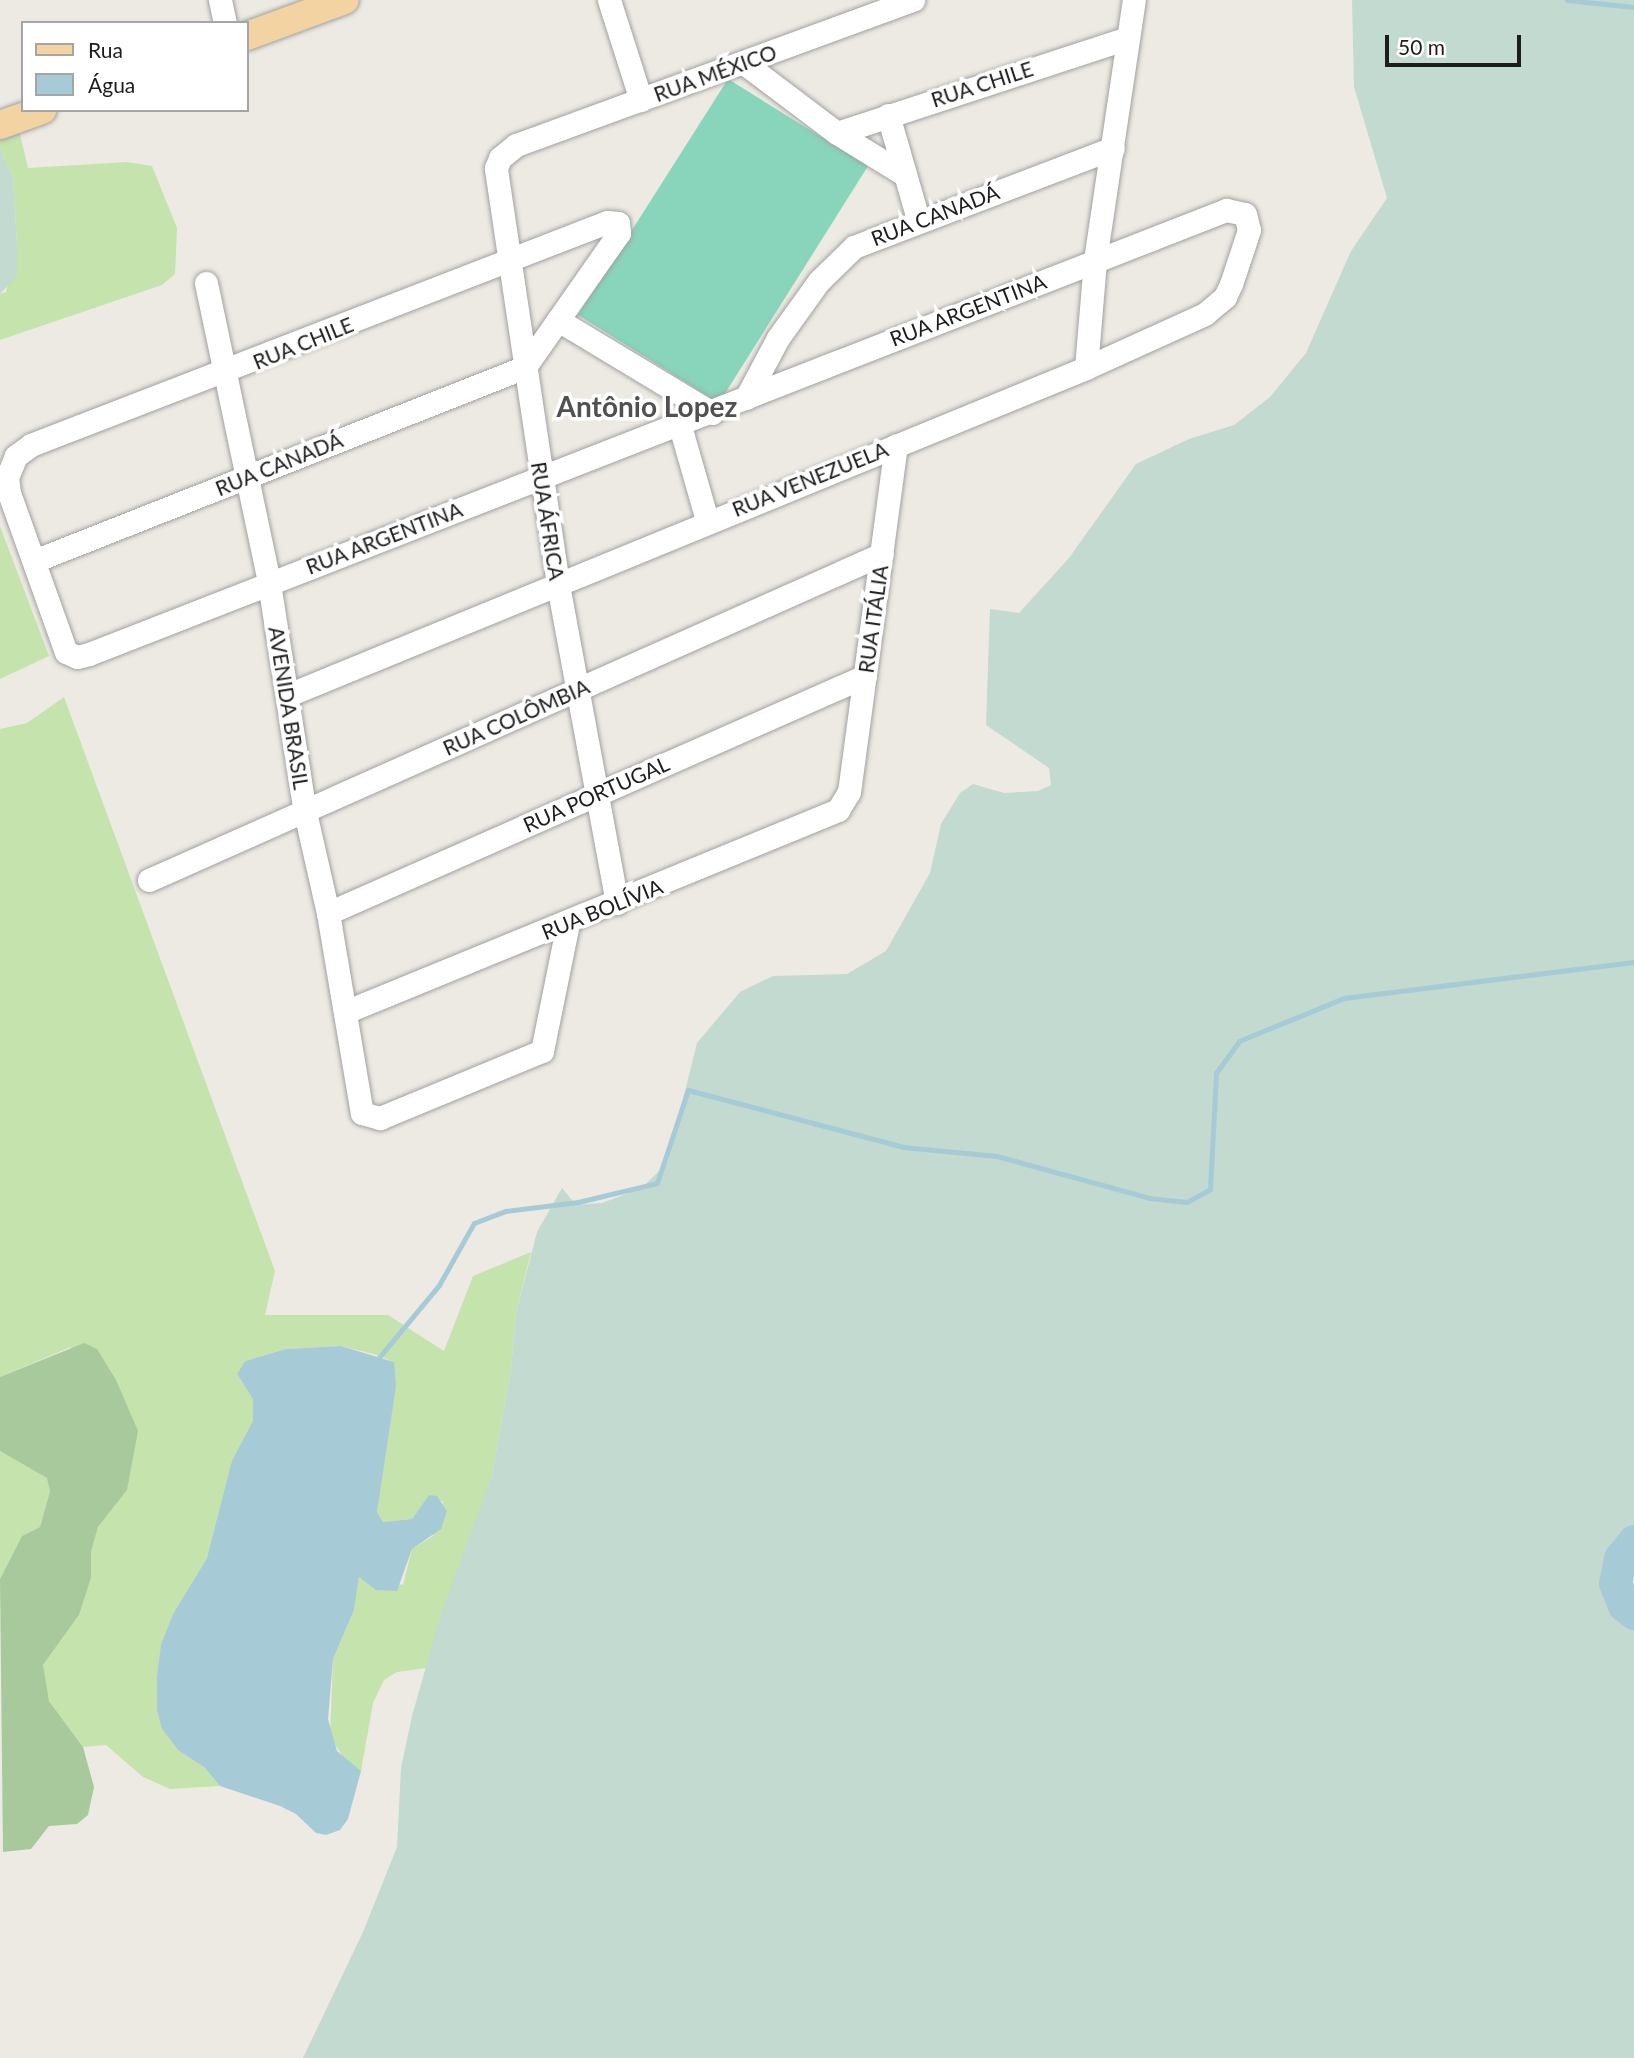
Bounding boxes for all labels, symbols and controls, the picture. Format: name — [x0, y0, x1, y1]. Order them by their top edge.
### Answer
legend — [21, 21, 248, 112]
scale bar — [1389, 21, 1526, 65]
text: 50 m — [1398, 34, 1445, 59]
text: Rua — [88, 37, 123, 62]
street label: RUA MÉXICO — [650, 39, 780, 107]
street label: RUA CHILE — [927, 56, 1037, 112]
text: Água — [88, 72, 135, 97]
street label: RUA CANADÁ — [867, 179, 1003, 251]
street label: RUA ARGENTINA — [886, 268, 1050, 352]
street label: RUA CHILE — [249, 311, 357, 375]
district label: Antônio Lopez — [557, 389, 737, 423]
street label: RUA CANADÁ — [211, 427, 347, 501]
street label: RUA VENEZUELA — [728, 436, 892, 522]
street label: RUA ÁFRICA — [526, 459, 570, 583]
street label: RUA ARGENTINA — [302, 496, 466, 580]
street label: RUA ITÁLIA — [853, 563, 893, 675]
street label: AVENIDA BRASIL — [264, 624, 314, 792]
street label: RUA COLÔMBIA — [439, 673, 593, 761]
street label: RUA PORTUGAL — [519, 750, 673, 838]
street label: RUA BOLÍVIA — [537, 873, 667, 945]

